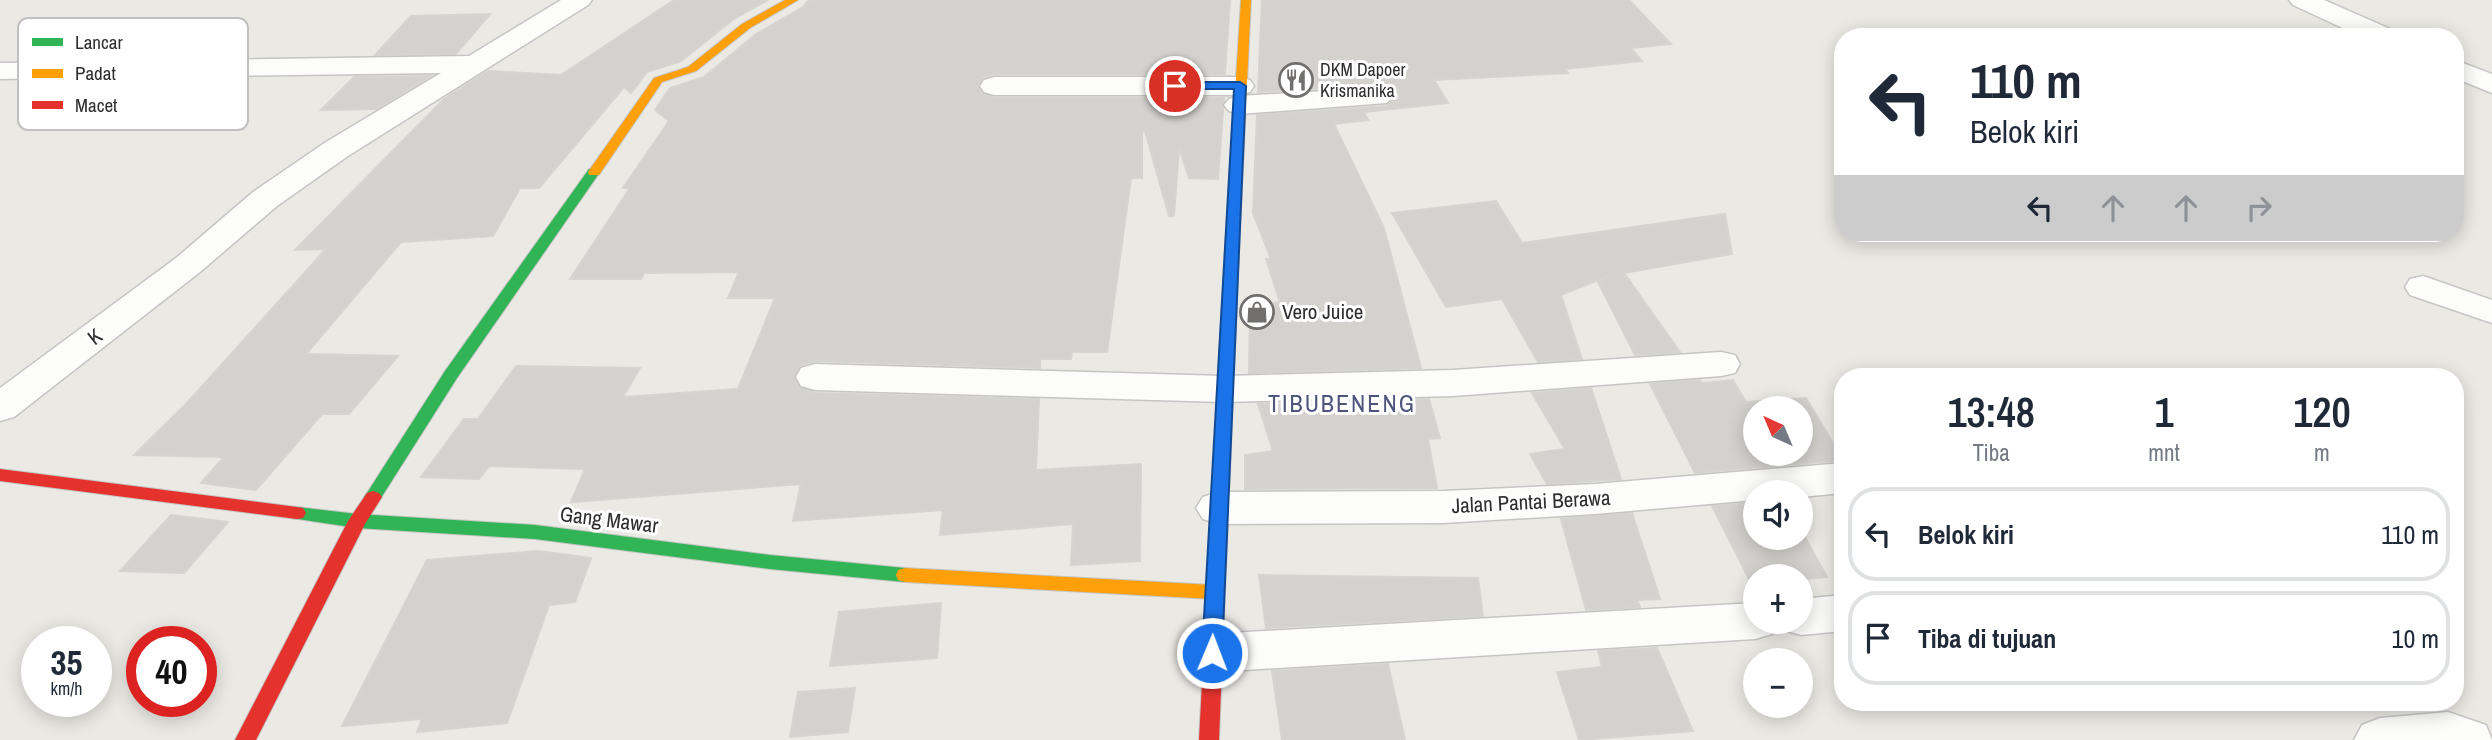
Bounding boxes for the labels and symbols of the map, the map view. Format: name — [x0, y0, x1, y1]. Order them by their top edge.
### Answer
legend — [18, 18, 248, 130]
text: Lancar — [75, 29, 123, 55]
pin — [1145, 56, 1205, 116]
place label: DKM Dapoer Krismanika — [1320, 57, 1405, 103]
text: Padat — [75, 60, 116, 86]
restaurant icon: DKM Dapoer Krismanika — [1277, 61, 1315, 99]
text: Macet — [75, 92, 118, 118]
shop icon: Vero Juice — [1238, 293, 1276, 331]
place label: Vero Juice — [1282, 297, 1363, 326]
street label: K — [81, 321, 109, 352]
district label: TIBUBENENG — [1268, 387, 1416, 419]
north arrow — [1743, 396, 1813, 466]
street label: Jalan Pantai Berawa — [1451, 483, 1611, 520]
street label: Gang Mawar — [558, 499, 660, 540]
position arrow — [1175, 616, 1249, 690]
speed limit sign: 40 — [126, 626, 217, 717]

